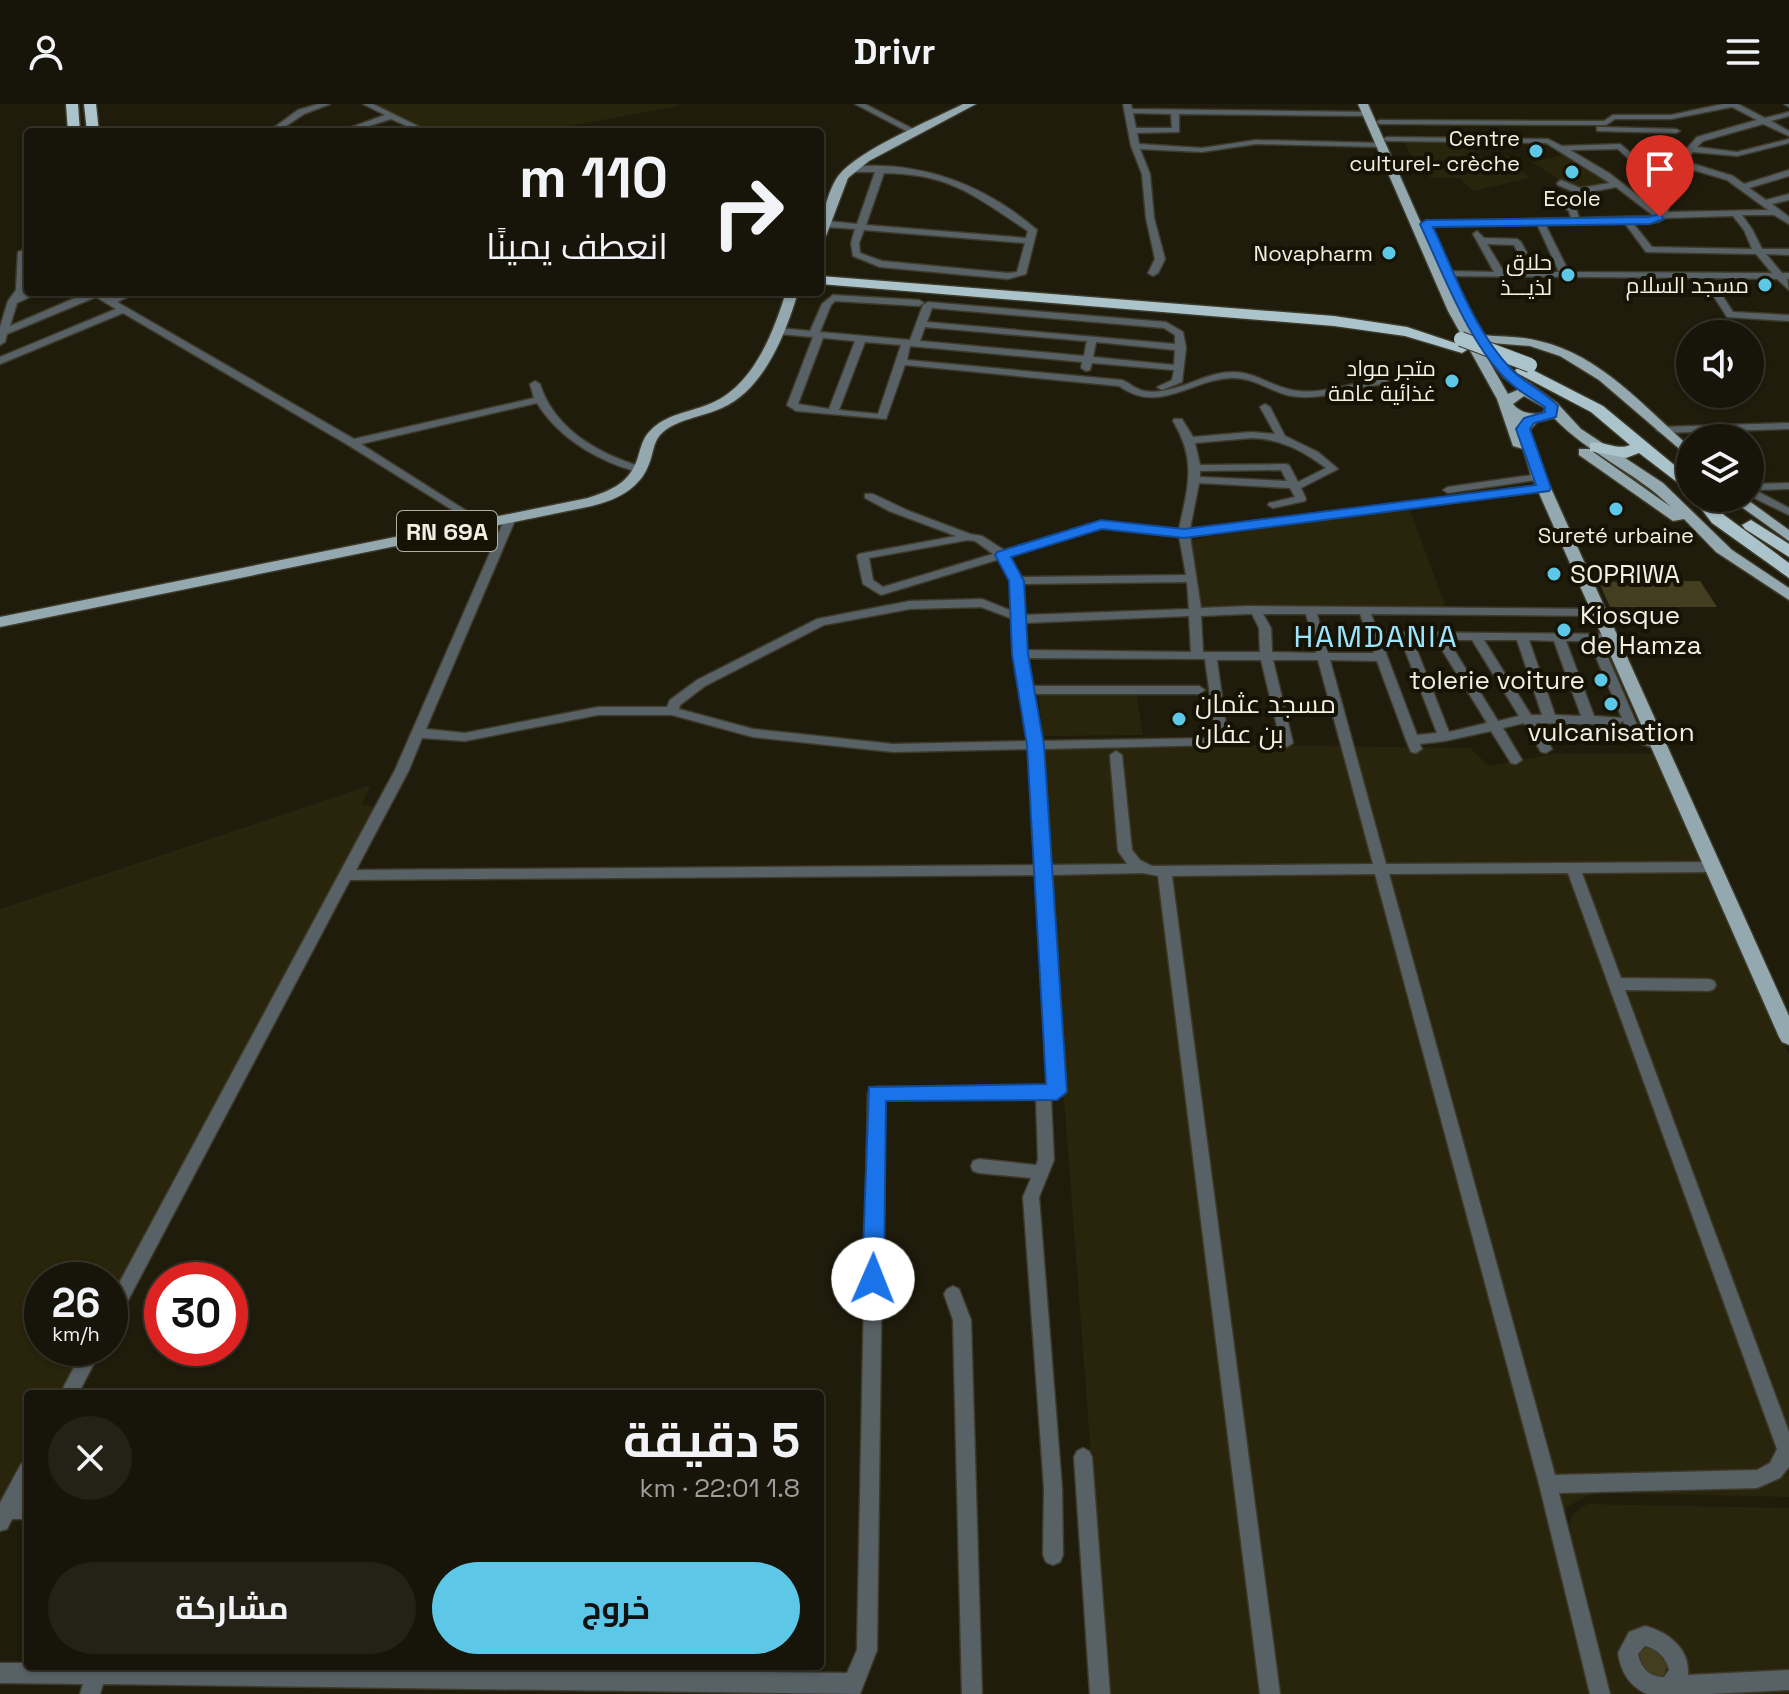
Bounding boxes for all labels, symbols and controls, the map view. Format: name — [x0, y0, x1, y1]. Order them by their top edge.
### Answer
text: Drivr — [854, 29, 935, 75]
icon: person — [24, 30, 68, 74]
icon: menu — [1721, 30, 1765, 74]
place label: Centre culturel- crèche — [1349, 124, 1520, 177]
pin — [1626, 135, 1694, 217]
text: 110 m — [519, 142, 668, 213]
marker: Centre culturel- crèche — [1527, 142, 1545, 160]
icon: arrive — [1638, 147, 1682, 191]
icon: right — [696, 160, 800, 264]
marker: Ecole — [1563, 163, 1581, 181]
place label: Ecole — [1543, 184, 1601, 212]
text: انعطف يمينًا — [486, 224, 668, 270]
place label: Novapharm — [1254, 239, 1373, 267]
marker: Novapharm — [1380, 244, 1398, 262]
place label: حلاق لذيـــذ — [1500, 248, 1552, 301]
marker: حلاق لذيـــذ — [1559, 266, 1577, 284]
place label: مسجد السلام — [1626, 271, 1749, 301]
marker: مسجد السلام — [1756, 276, 1774, 294]
map controls — [1676, 320, 1764, 512]
button: sound — [1676, 320, 1764, 408]
place label: متجر مواد غذائية عامة — [1328, 354, 1436, 407]
marker: متجر مواد غذائية عامة — [1443, 372, 1461, 390]
button: layers — [1676, 424, 1764, 512]
marker: Sureté urbaine — [1607, 500, 1625, 518]
road number: RN 69A — [397, 511, 497, 551]
place label: Sureté urbaine — [1538, 521, 1694, 549]
place label: SOPRIWA — [1570, 557, 1680, 591]
marker: SOPRIWA — [1545, 565, 1563, 583]
place label: Kiosque de Hamza — [1580, 598, 1702, 662]
district label: HAMDANIA — [1293, 617, 1459, 656]
marker: Kiosque de Hamza — [1555, 621, 1573, 639]
place label: tolerie voiture — [1409, 663, 1585, 697]
marker: tolerie voiture — [1592, 671, 1610, 689]
place label: مسجد عثمان بن عفان — [1195, 687, 1336, 751]
marker: vulcanisation — [1602, 695, 1620, 713]
marker: مسجد عثمان بن عفان — [1170, 710, 1188, 728]
place label: vulcanisation — [1527, 715, 1695, 749]
position arrow — [831, 1237, 915, 1321]
speed limit sign: 30 — [144, 1262, 248, 1366]
text: 26 — [52, 1278, 100, 1329]
text: km/h — [52, 1321, 100, 1347]
text: 5 دقيقة — [623, 1410, 800, 1471]
button: close — [48, 1416, 132, 1500]
text: 1.8 km · 22:01 — [640, 1471, 800, 1505]
button: مشاركة — [48, 1562, 416, 1654]
button: خروج — [432, 1562, 800, 1654]

